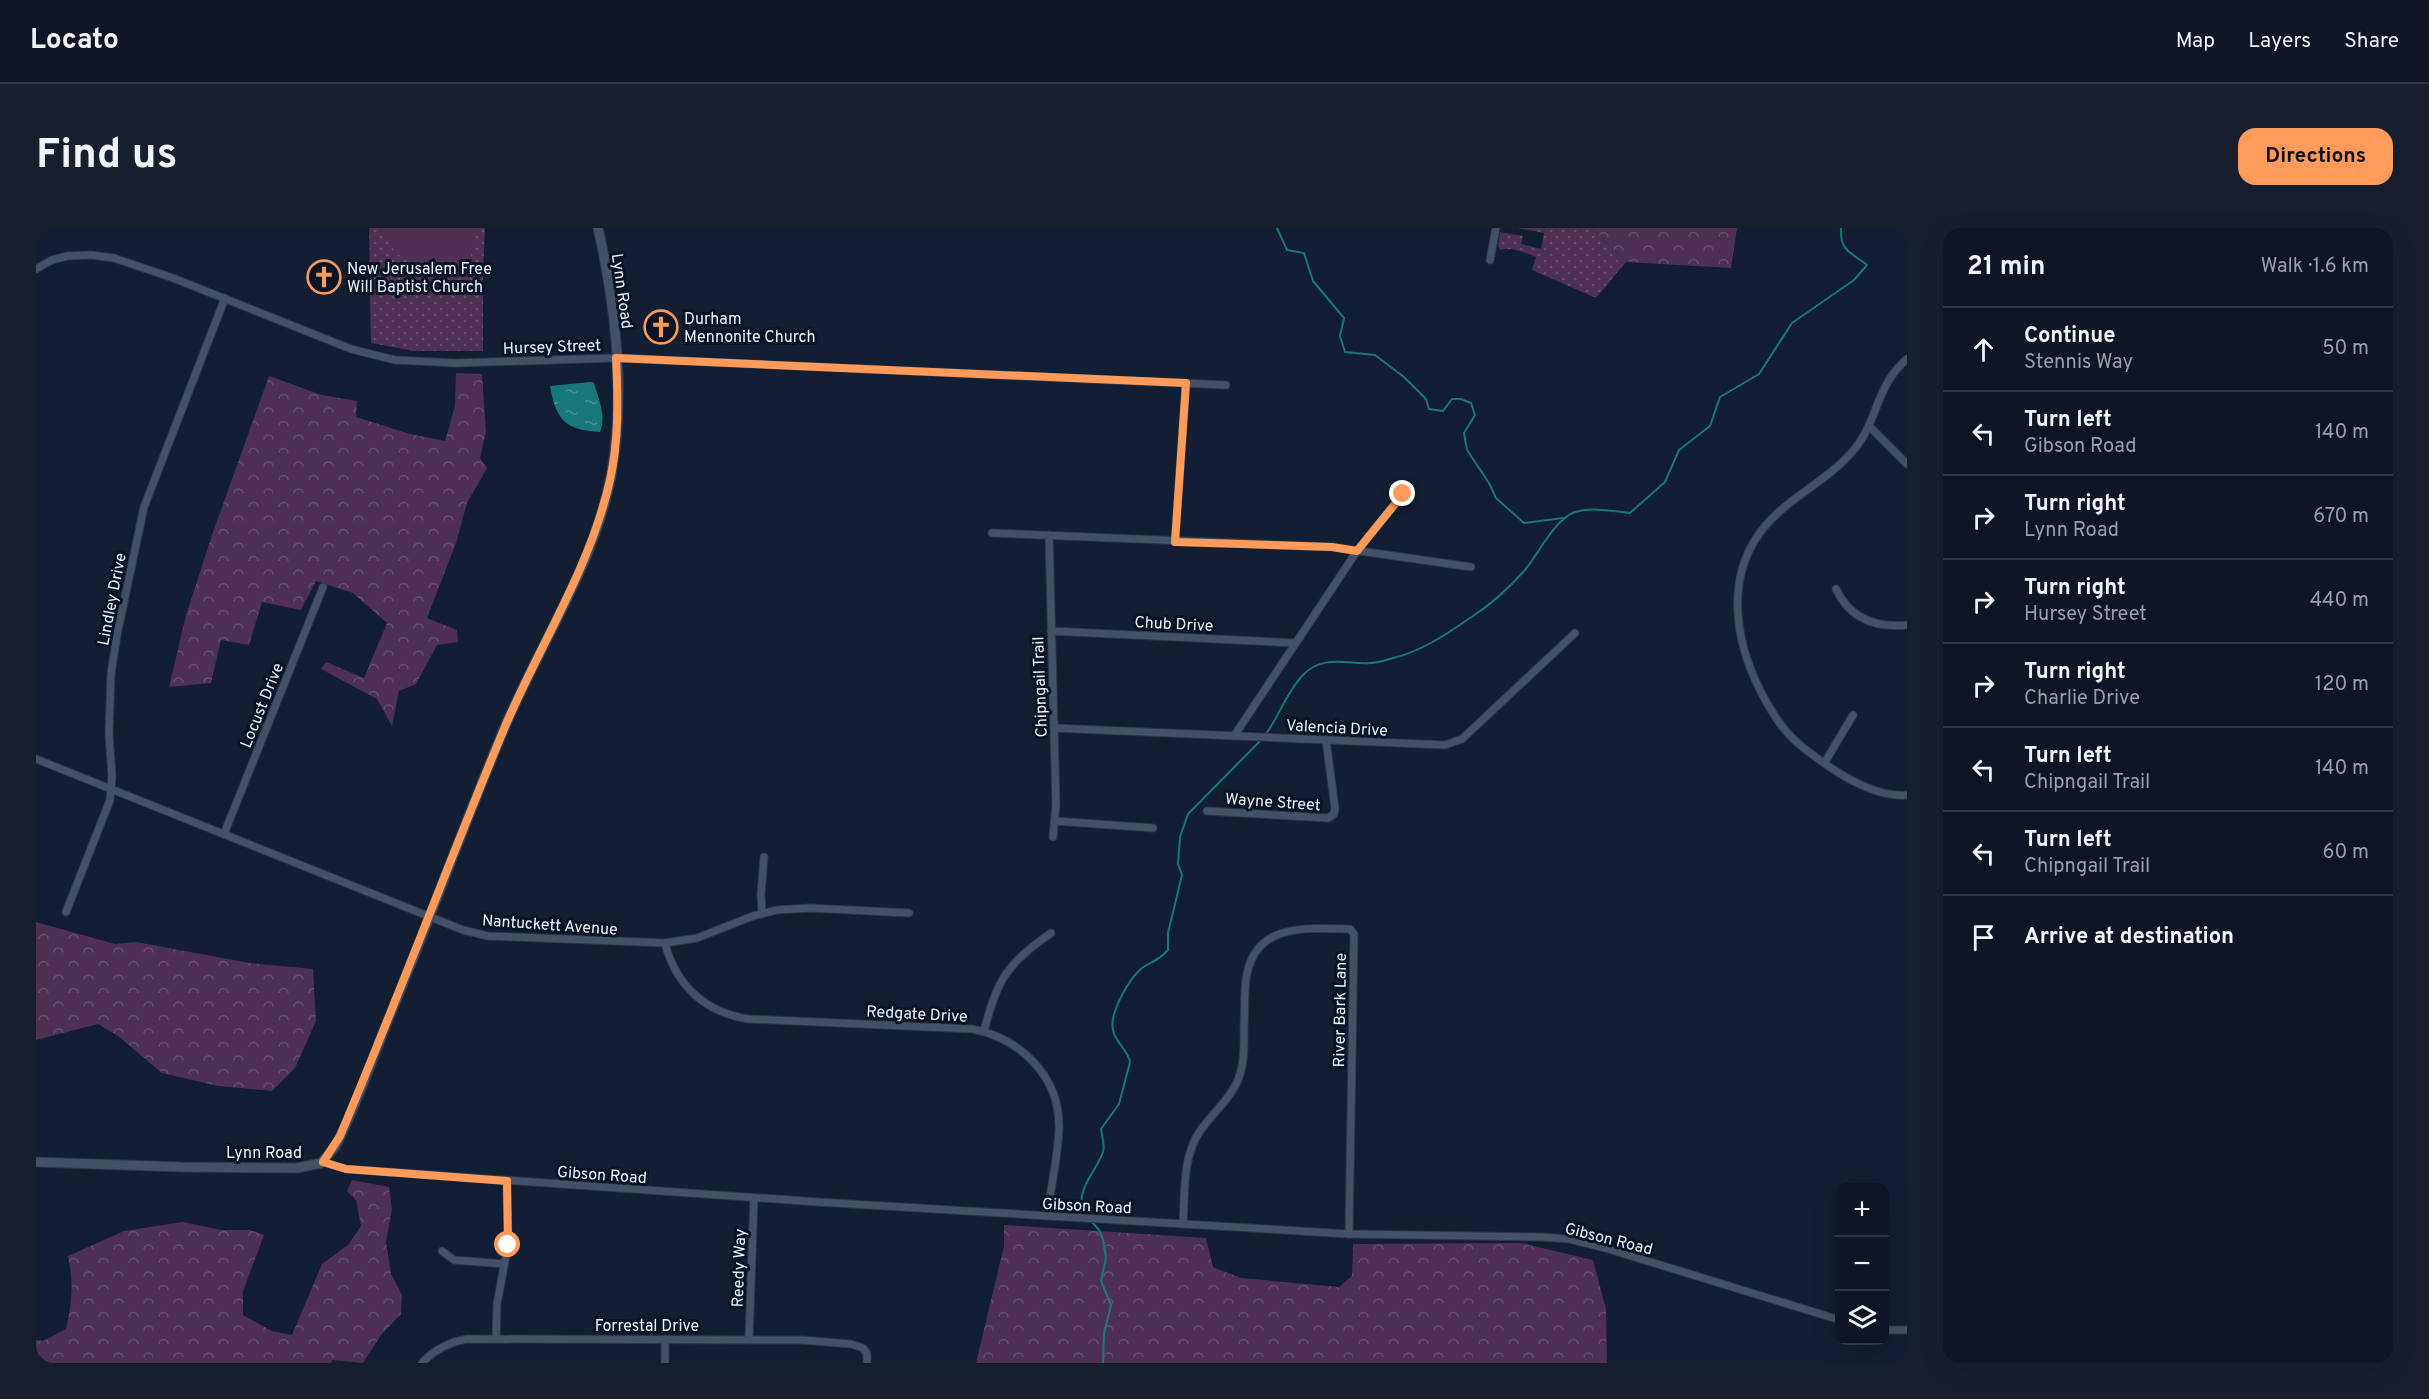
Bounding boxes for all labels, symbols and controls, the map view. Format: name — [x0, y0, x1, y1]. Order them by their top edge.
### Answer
text: Locato — [30, 23, 119, 59]
text: Map — [2176, 28, 2215, 55]
text: Layers — [2248, 28, 2311, 55]
text: Share — [2344, 28, 2399, 55]
button: Directions — [2238, 128, 2393, 185]
text: Find us — [36, 130, 177, 183]
text: 21 min — [1967, 251, 2045, 284]
street label: Lynn Road — [606, 252, 636, 330]
text: Walk · 1.6 km — [2261, 254, 2369, 280]
church icon: New Jerusalem Free Will Baptist Church — [306, 259, 342, 295]
place label: New Jerusalem Free Will Baptist Church — [347, 260, 492, 298]
church icon: Durham Mennonite Church — [643, 309, 679, 345]
place label: Durham Mennonite Church — [684, 310, 816, 348]
text: Continue — [2024, 323, 2115, 350]
icon: ahead — [1967, 333, 2000, 366]
street label: Hursey Street — [503, 336, 602, 360]
text: 50 m — [2322, 336, 2369, 362]
text: Stennis Way — [2024, 350, 2133, 376]
text: Turn left — [2024, 407, 2112, 434]
icon: left — [1967, 417, 2000, 450]
text: 140 m — [2315, 420, 2369, 446]
text: Gibson Road — [2024, 434, 2136, 460]
route end — [1389, 480, 1415, 506]
text: Turn right — [2024, 491, 2126, 518]
icon: right — [1967, 501, 2000, 534]
text: 670 m — [2313, 504, 2369, 530]
text: Lynn Road — [2024, 518, 2119, 544]
street label: Lindley Drive — [94, 551, 132, 647]
text: Turn right — [2024, 575, 2126, 602]
icon: right — [1967, 585, 2000, 618]
text: 440 m — [2310, 588, 2369, 614]
text: Hursey Street — [2024, 602, 2147, 628]
street label: Chub Drive — [1134, 613, 1214, 637]
street label: Chipngail Trail — [1029, 636, 1053, 738]
text: Turn right — [2024, 659, 2126, 686]
street label: Locust Drive — [237, 660, 289, 751]
icon: right — [1967, 669, 2000, 702]
text: 120 m — [2315, 672, 2369, 698]
text: Charlie Drive — [2024, 686, 2140, 712]
street label: Valencia Drive — [1285, 716, 1388, 742]
text: Turn left — [2024, 743, 2112, 770]
icon: left — [1967, 753, 2000, 786]
text: 140 m — [2315, 756, 2369, 782]
text: Chipngail Trail — [2024, 770, 2150, 796]
street label: Wayne Street — [1224, 790, 1321, 816]
text: Turn left — [2024, 827, 2112, 854]
icon: left — [1967, 837, 2000, 870]
text: 60 m — [2323, 840, 2369, 866]
text: Chipngail Trail — [2024, 854, 2150, 880]
street label: Nantuckett Avenue — [481, 911, 618, 941]
icon: arrive — [1967, 921, 2000, 954]
text: Arrive at destination — [2024, 924, 2234, 951]
street label: River Bark Lane — [1330, 953, 1352, 1068]
street label: Redgate Drive — [866, 1002, 968, 1028]
street label: Lynn Road — [226, 1144, 302, 1164]
street label: Gibson Road — [556, 1163, 647, 1189]
map controls — [1835, 1183, 1889, 1345]
button: + — [1835, 1183, 1889, 1237]
street label: Gibson Road — [1041, 1195, 1132, 1219]
street label: Gibson Road — [1562, 1219, 1655, 1261]
street label: Reedy Way — [729, 1228, 751, 1308]
route start — [494, 1231, 520, 1257]
button: − — [1835, 1237, 1889, 1291]
button: layers — [1835, 1291, 1889, 1345]
street label: Forrestal Drive — [595, 1317, 699, 1337]

